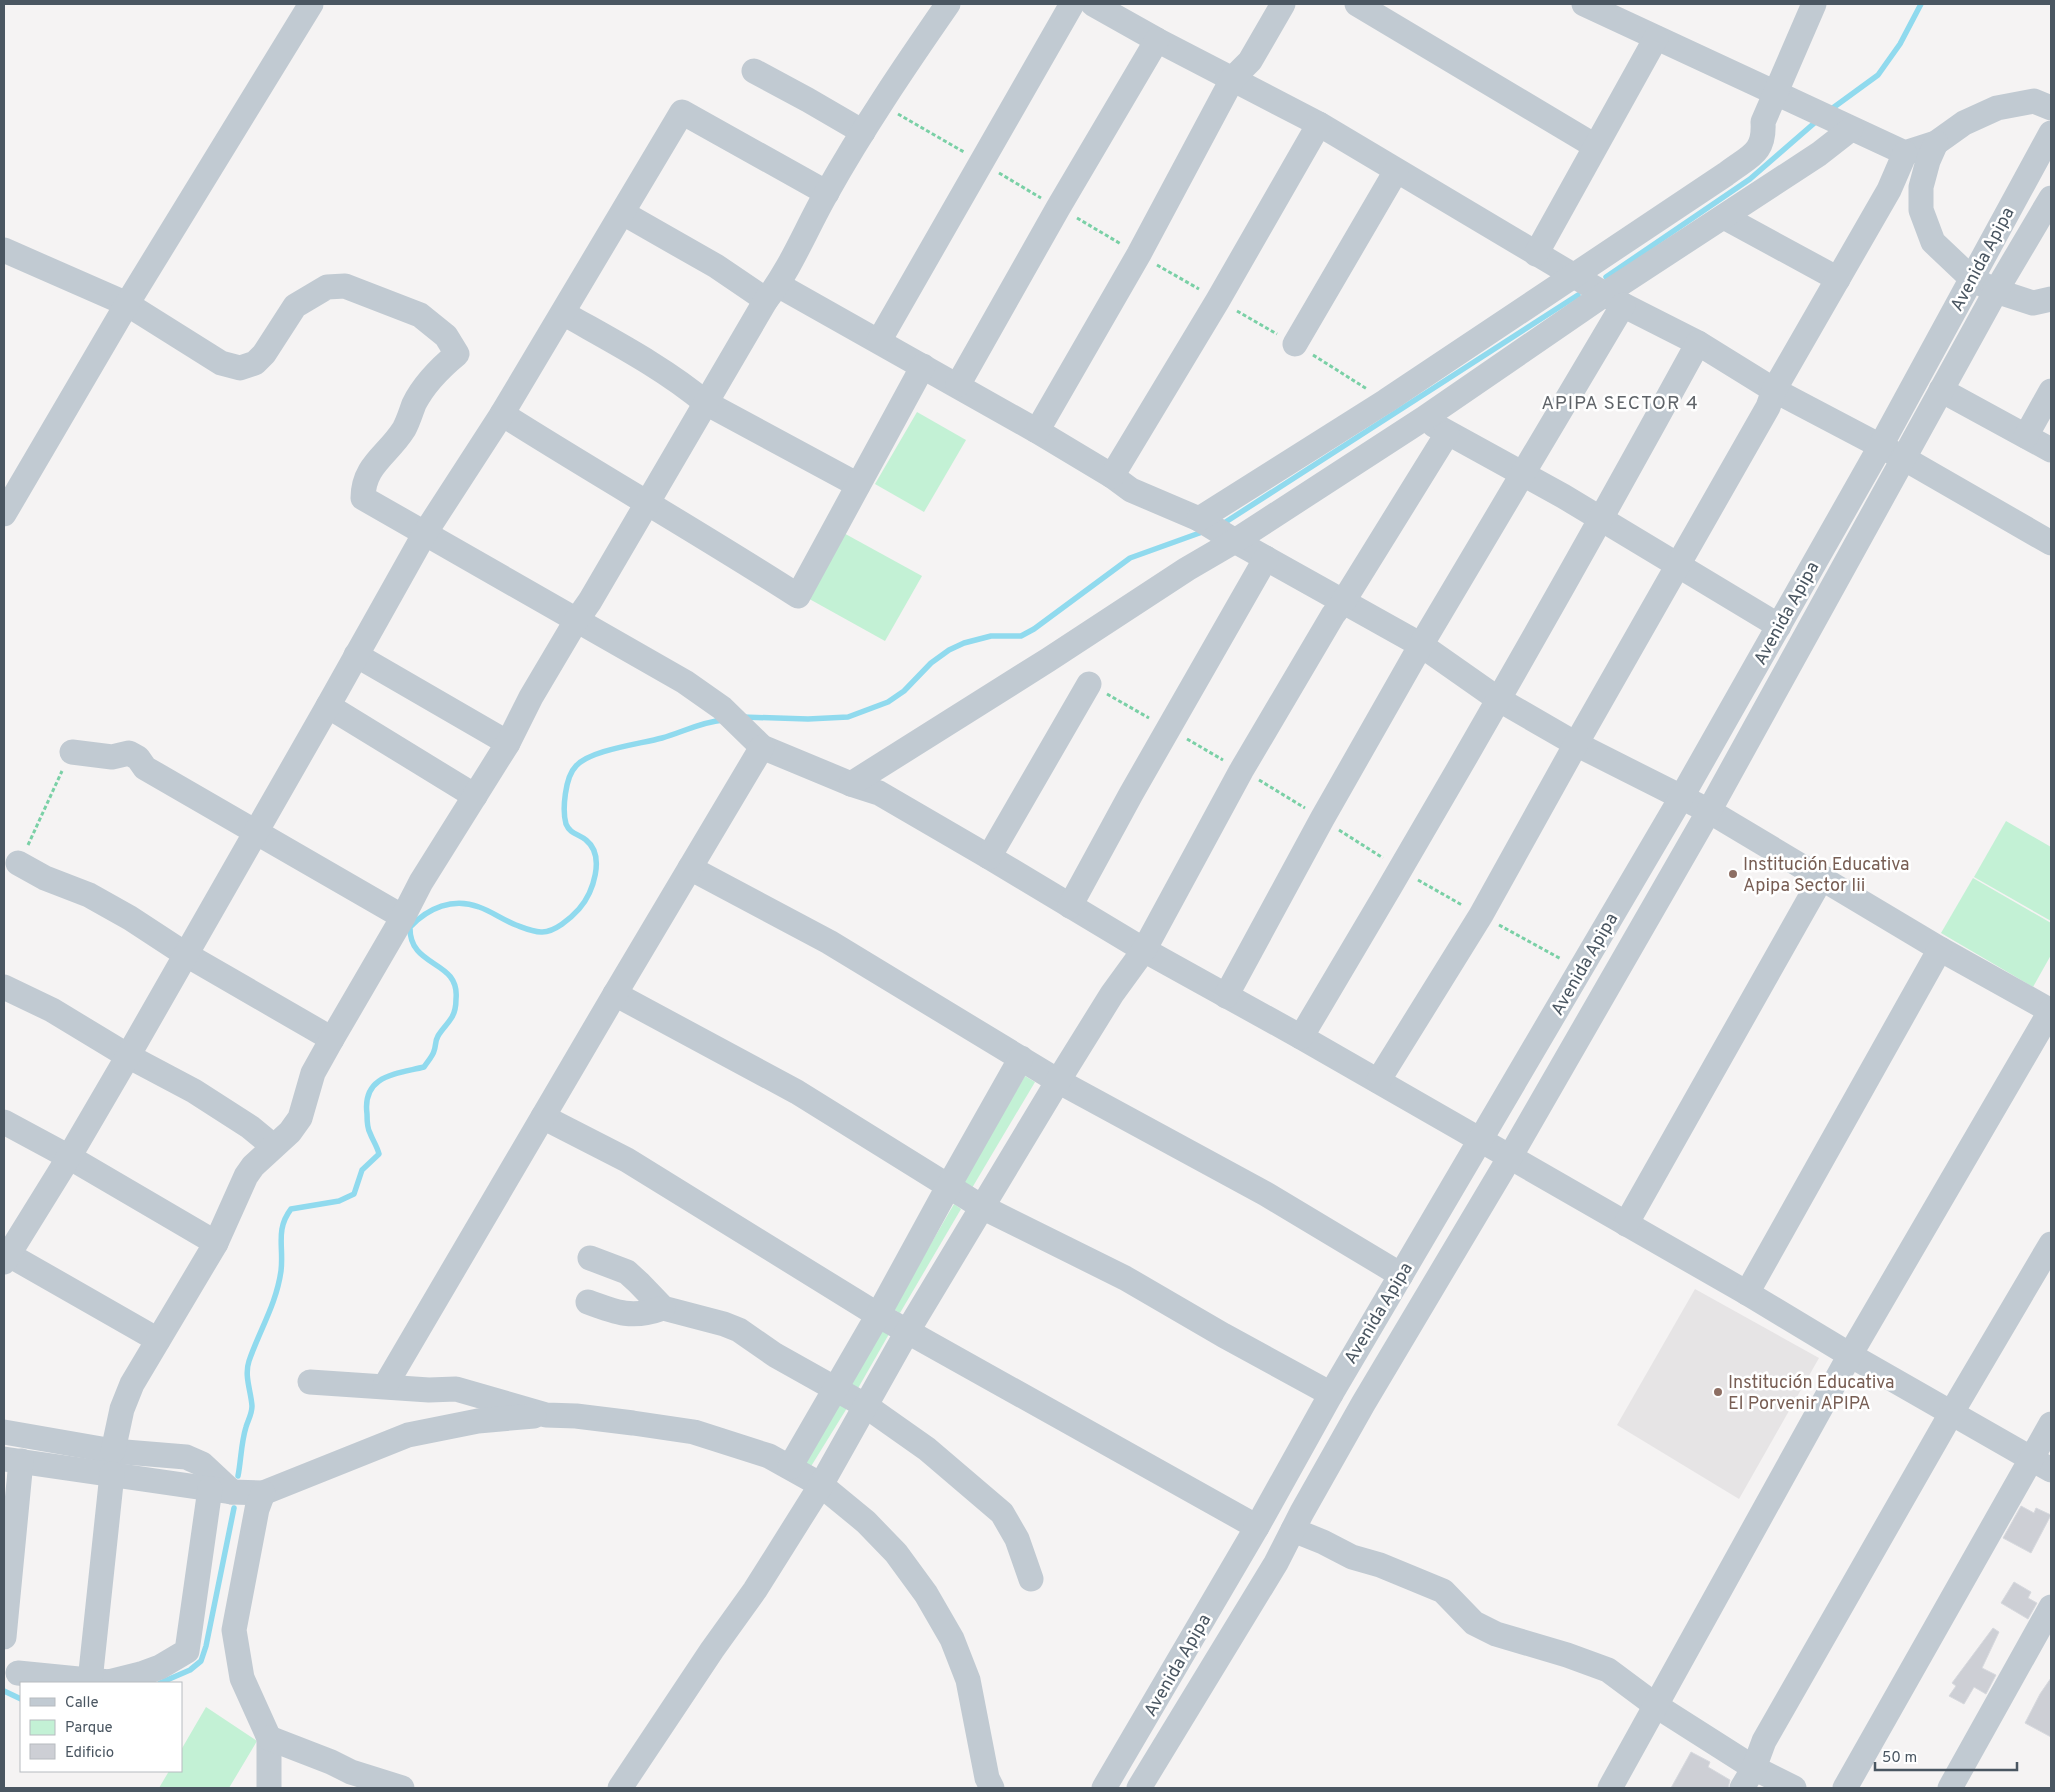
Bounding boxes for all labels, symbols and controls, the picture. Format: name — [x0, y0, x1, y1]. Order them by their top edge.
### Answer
street label: Avenida Apipa — [1946, 204, 2020, 316]
district label: APIPA SECTOR 4 — [1541, 392, 1699, 416]
street label: Avenida Apipa — [1749, 558, 1825, 670]
place label: Institución Educativa Apipa Sector Iii — [1743, 854, 1910, 898]
marker: Institución Educativa Apipa Sector Iii — [1727, 868, 1739, 880]
street label: Avenida Apipa — [1547, 909, 1624, 1020]
street label: Avenida Apipa — [1340, 1259, 1419, 1369]
place label: Institución Educativa El Porvenir APIPA — [1728, 1372, 1895, 1416]
marker: Institución Educativa El Porvenir APIPA — [1712, 1386, 1724, 1398]
street label: Avenida Apipa — [1140, 1610, 1217, 1721]
legend — [20, 1682, 182, 1772]
text: Calle — [65, 1694, 99, 1713]
text: Parque — [65, 1719, 113, 1738]
scale bar — [1875, 1740, 2018, 1772]
text: Edificio — [65, 1744, 114, 1763]
text: 50 m — [1882, 1749, 1917, 1768]

